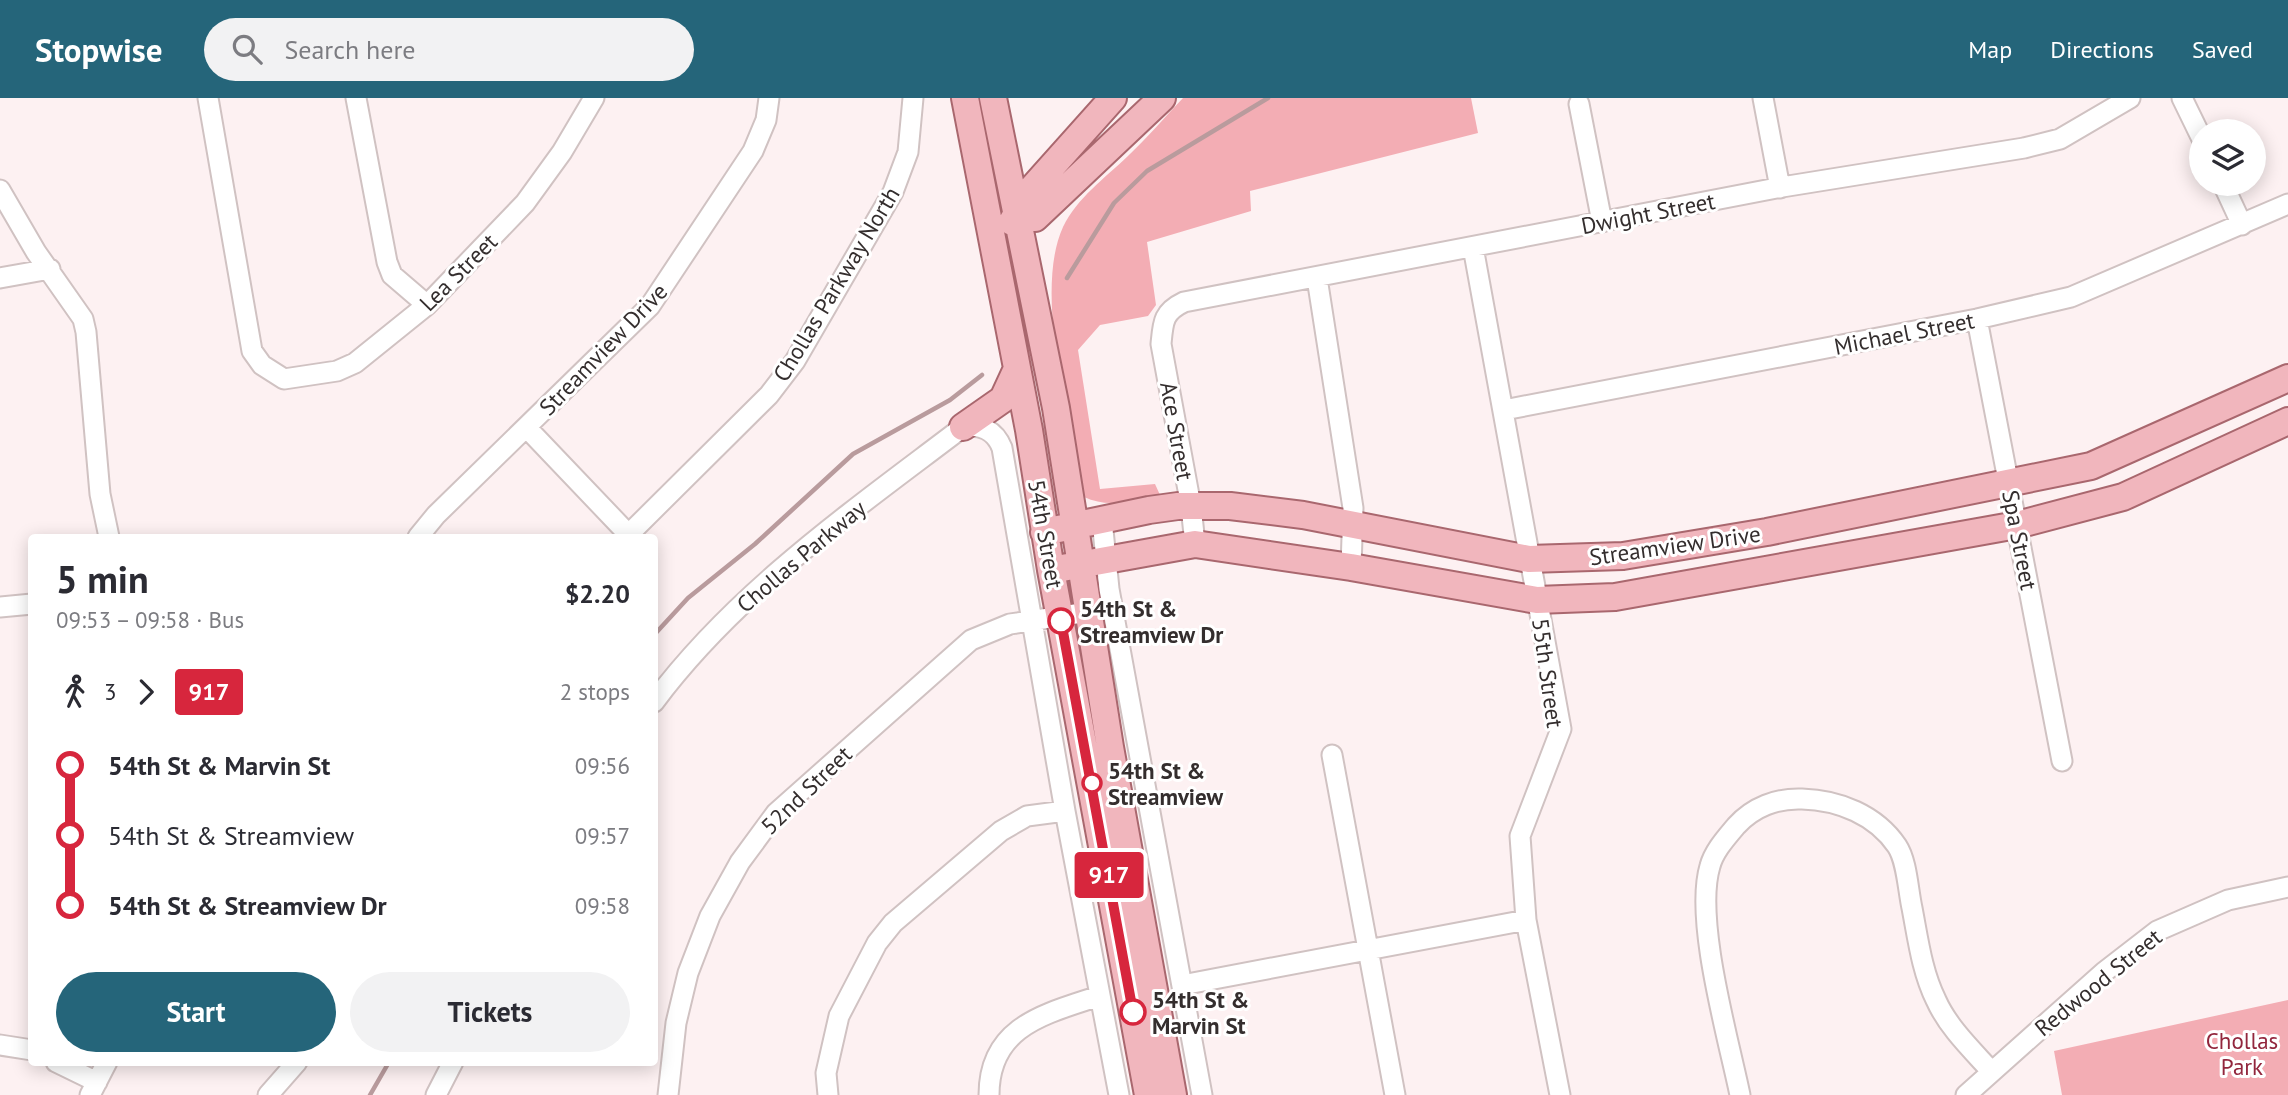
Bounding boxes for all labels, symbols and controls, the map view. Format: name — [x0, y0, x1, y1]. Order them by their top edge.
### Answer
search box — [204, 18, 694, 81]
text: Stopwise — [35, 28, 162, 71]
icon: search — [228, 30, 266, 68]
text: Search here — [284, 33, 416, 66]
text: Map — [1968, 34, 2012, 65]
text: Directions — [2050, 34, 2154, 65]
text: Saved — [2192, 34, 2253, 65]
map controls — [2189, 119, 2266, 196]
button: layers — [2189, 119, 2266, 196]
street label: Chollas Parkway North — [766, 181, 906, 387]
street label: Dwight Street — [1579, 186, 1718, 240]
street label: Lea Street — [413, 227, 503, 317]
street label: Streamview Drive — [533, 277, 673, 421]
street label: Michael Street — [1832, 305, 1977, 361]
street label: Ace Street — [1154, 379, 1200, 483]
street label: 54th Street — [1022, 477, 1070, 591]
street label: Spa Street — [1996, 488, 2044, 593]
street label: Chollas Parkway — [730, 493, 872, 619]
street label: Streamview Drive — [1588, 519, 1762, 571]
text: 5 min — [56, 554, 149, 603]
text: $2.20 — [565, 577, 630, 610]
place label: 54th St & Streamview Dr — [1080, 594, 1224, 649]
text: 09:53 – 09:58 · Bus — [56, 605, 244, 634]
marker: 54th St & Streamview Dr — [1048, 608, 1074, 634]
street label: 55th Street — [1526, 616, 1570, 730]
icon: walk — [56, 673, 94, 711]
icon: forward — [127, 673, 165, 711]
text: 917 — [189, 676, 229, 707]
text: 3 — [104, 677, 117, 706]
text: 2 stops — [560, 677, 630, 706]
street label: 52nd Street — [755, 740, 858, 840]
text: 54th St & Marvin St — [108, 749, 330, 782]
text: 09:56 — [575, 751, 630, 780]
place label: 54th St & Streamview — [1108, 756, 1224, 811]
marker: 54th St & Streamview — [1082, 773, 1102, 793]
text: 54th St & Streamview — [108, 819, 354, 852]
text: 09:57 — [575, 821, 630, 850]
line badge: 917 — [1069, 852, 1149, 898]
text: 917 — [1089, 859, 1129, 890]
text: 54th St & Streamview Dr — [108, 889, 387, 922]
text: 09:58 — [575, 891, 630, 920]
street label: Redwood Street — [2029, 922, 2168, 1042]
button: Start — [56, 972, 336, 1052]
button: Tickets — [350, 972, 630, 1052]
place label: 54th St & Marvin St — [1152, 985, 1249, 1040]
marker: 54th St & Marvin St — [1120, 999, 1146, 1025]
park label: Chollas Park — [2206, 1026, 2278, 1081]

